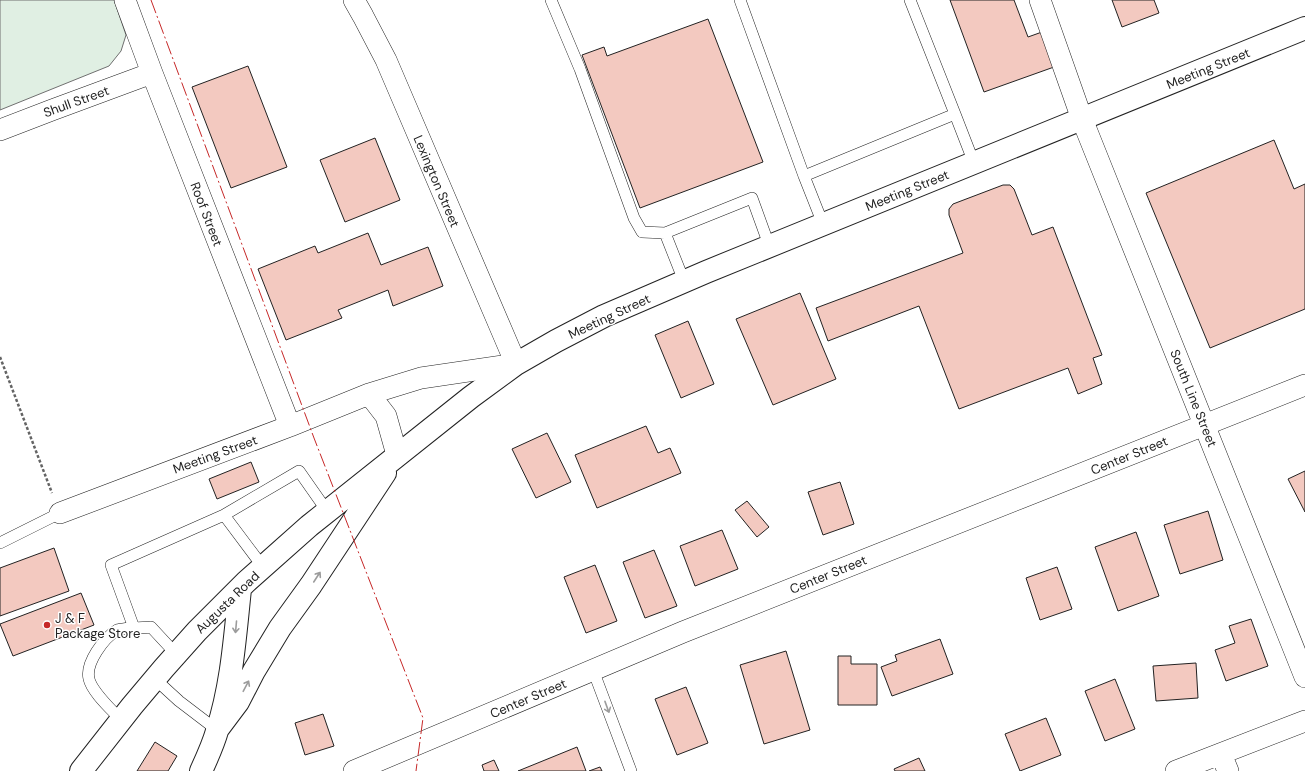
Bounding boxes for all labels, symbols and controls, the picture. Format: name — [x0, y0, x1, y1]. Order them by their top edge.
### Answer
street label: Meeting Street — [1164, 44, 1253, 93]
street label: Shull Street — [41, 82, 111, 121]
street label: Lexington Street — [410, 133, 464, 230]
street label: Meeting Street — [863, 166, 952, 215]
street label: Roof Street — [187, 180, 227, 249]
street label: Meeting Street — [565, 290, 653, 343]
street label: South Line Street — [1166, 347, 1221, 450]
street label: Meeting Street — [171, 431, 260, 478]
street label: Center Street — [1088, 432, 1170, 479]
street label: Center Street — [787, 551, 869, 598]
street label: Augusta Road — [192, 567, 263, 637]
one-way arrow — [313, 571, 321, 583]
place label: J & F Package Store — [55, 610, 140, 642]
marker: J & F Package Store — [42, 620, 52, 630]
one-way arrow — [233, 620, 240, 633]
street label: Center Street — [487, 675, 569, 722]
one-way arrow — [243, 680, 251, 692]
one-way arrow — [603, 700, 611, 712]

